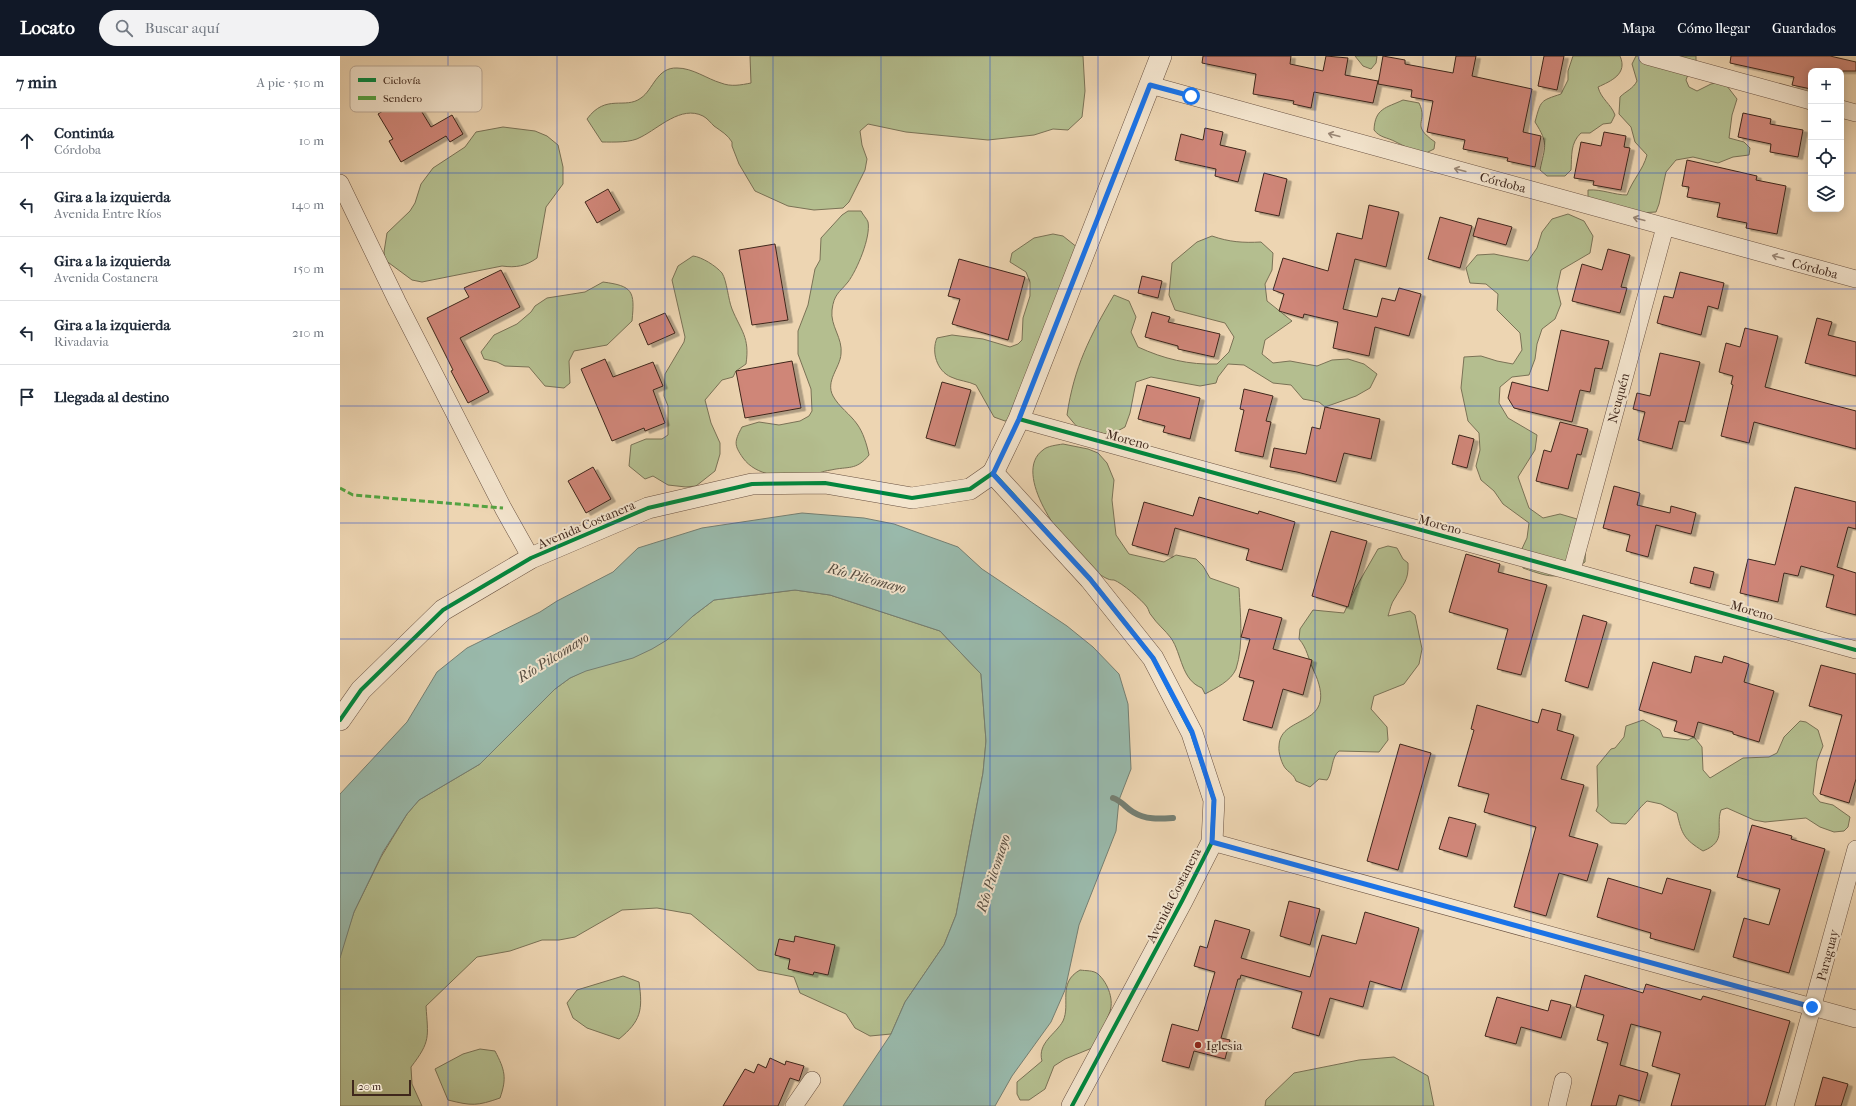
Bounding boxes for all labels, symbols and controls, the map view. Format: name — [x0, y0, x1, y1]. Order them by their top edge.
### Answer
search box — [99, 10, 379, 46]
text: Locato — [20, 17, 75, 39]
icon: search — [113, 17, 135, 39]
text: Buscar aquí — [145, 19, 219, 37]
text: Mapa — [1622, 20, 1655, 37]
text: Cómo llegar — [1677, 20, 1750, 37]
text: Guardados — [1772, 20, 1836, 37]
legend — [350, 66, 482, 112]
map controls — [1808, 68, 1844, 212]
button: + — [1808, 68, 1844, 104]
text: 7 min — [16, 72, 57, 92]
text: Ciclovía — [383, 74, 421, 87]
text: A pie · 510 m — [256, 75, 324, 90]
route start — [1182, 87, 1200, 105]
text: Sendero — [383, 92, 422, 105]
button: − — [1808, 104, 1844, 140]
text: Continúa — [54, 124, 114, 142]
icon: ahead — [16, 130, 38, 152]
one-way arrow — [1328, 131, 1341, 139]
text: 10 m — [299, 133, 324, 148]
button: locate — [1808, 140, 1844, 176]
text: Córdoba — [54, 142, 101, 157]
one-way arrow — [1453, 166, 1466, 173]
street label: Córdoba — [1478, 169, 1528, 196]
button: layers — [1808, 176, 1844, 212]
text: Gira a la izquierda — [54, 188, 170, 206]
icon: left — [16, 194, 38, 216]
text: 140 m — [291, 197, 324, 212]
text: Avenida Entre Ríos — [54, 206, 161, 221]
one-way arrow — [1633, 215, 1646, 222]
text: Gira a la izquierda — [54, 252, 170, 270]
one-way arrow — [1772, 253, 1785, 261]
street label: Córdoba — [1790, 255, 1840, 282]
icon: left — [16, 258, 38, 280]
text: 150 m — [293, 261, 324, 276]
text: Avenida Costanera — [54, 270, 158, 285]
text: Gira a la izquierda — [54, 316, 170, 334]
icon: left — [16, 322, 38, 344]
text: 210 m — [292, 325, 324, 340]
text: Rivadavia — [54, 334, 109, 349]
street label: Neuquén — [1605, 371, 1632, 425]
icon: arrive — [16, 386, 38, 408]
text: Llegada al destino — [54, 388, 169, 406]
street label: Moreno — [1105, 427, 1152, 453]
street label: Avenida Costanera — [534, 497, 638, 552]
street label: Moreno — [1417, 512, 1464, 538]
water label: Río Pilcomayo — [825, 560, 908, 597]
street label: Moreno — [1729, 597, 1776, 624]
water label: Río Pilcomayo — [514, 629, 592, 687]
water label: Río Pilcomayo — [973, 832, 1014, 915]
street label: Avenida Costanera — [1143, 845, 1204, 946]
street label: Paraguay — [1813, 927, 1842, 982]
route end — [1803, 998, 1821, 1016]
place label: Iglesia — [1206, 1038, 1244, 1053]
marker: Iglesia — [1193, 1040, 1203, 1050]
scale bar — [352, 1078, 411, 1097]
text: 20 m — [358, 1080, 381, 1093]

